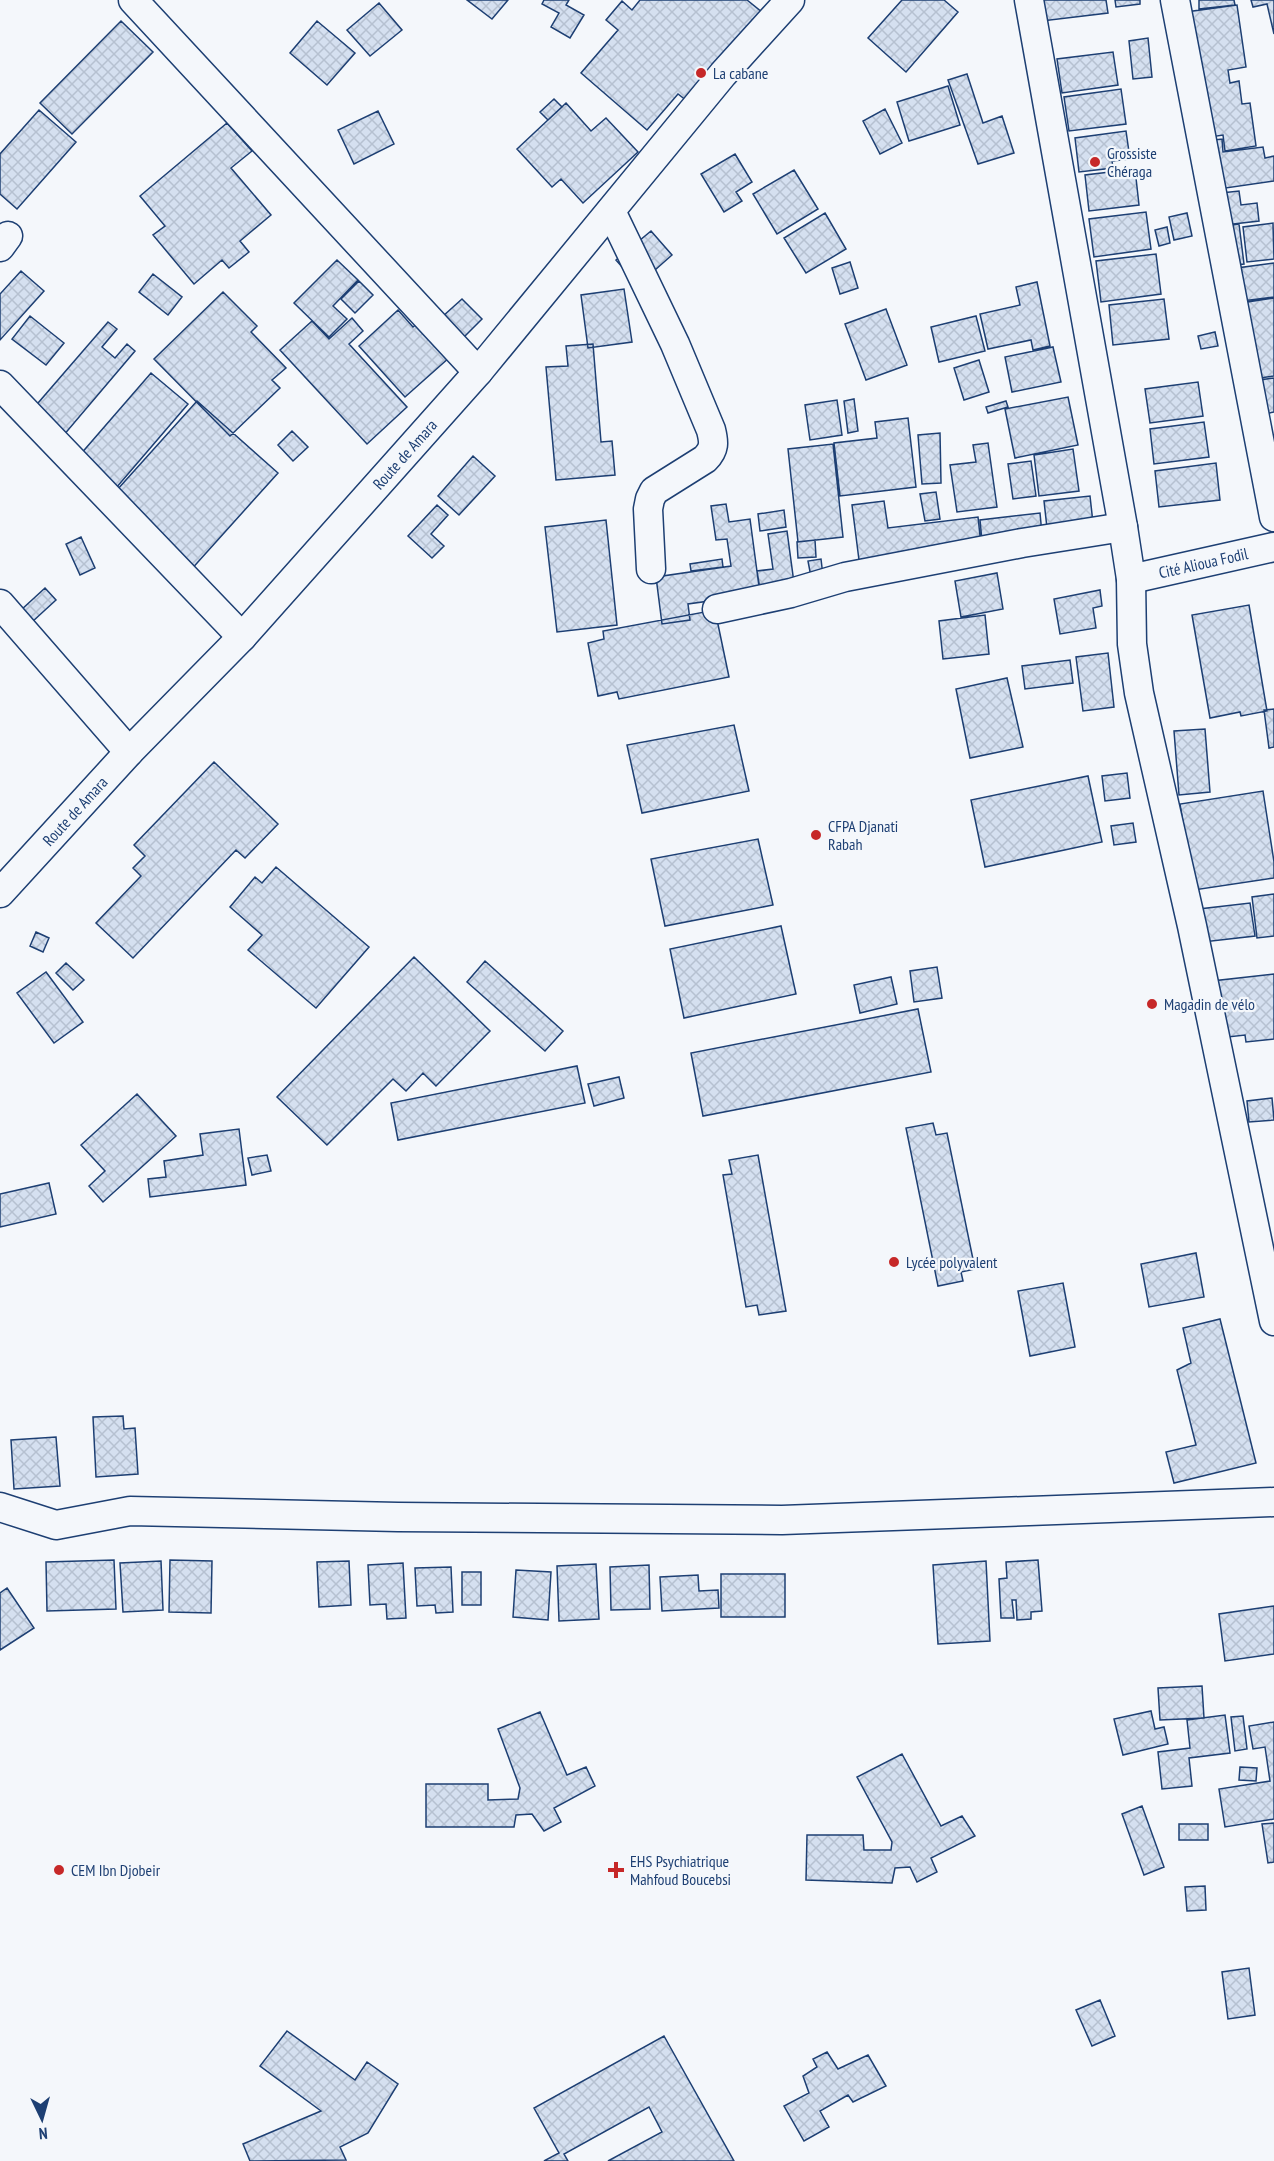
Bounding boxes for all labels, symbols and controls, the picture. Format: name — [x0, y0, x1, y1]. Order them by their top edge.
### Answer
place label: La cabane — [713, 63, 768, 83]
marker: La cabane — [694, 66, 708, 80]
place label: Grossiste Chéraga — [1107, 143, 1157, 181]
marker: Grossiste Chéraga — [1088, 155, 1102, 169]
street label: Route de Amara — [368, 415, 441, 493]
street label: Cité Alioua Fodil — [1157, 543, 1250, 583]
street label: Route de Amara — [38, 772, 112, 850]
place label: CFPA Djanati Rabah — [828, 816, 898, 854]
marker: CFPA Djanati Rabah — [809, 828, 823, 842]
place label: Magadin de vélo — [1164, 994, 1255, 1014]
marker: Magadin de vélo — [1145, 997, 1159, 1011]
place label: Lycée polyvalent — [906, 1252, 998, 1272]
marker: Lycée polyvalent — [887, 1255, 901, 1269]
place label: EHS Psychiatrique Mahfoud Boucebsi — [630, 1851, 731, 1889]
place label: CEM Ibn Djobeir — [71, 1860, 161, 1880]
marker: EHS Psychiatrique Mahfoud Boucebsi — [607, 1861, 625, 1879]
marker: CEM Ibn Djobeir — [52, 1863, 66, 1877]
north arrow — [12, 2089, 72, 2149]
text: N — [38, 2124, 48, 2144]

